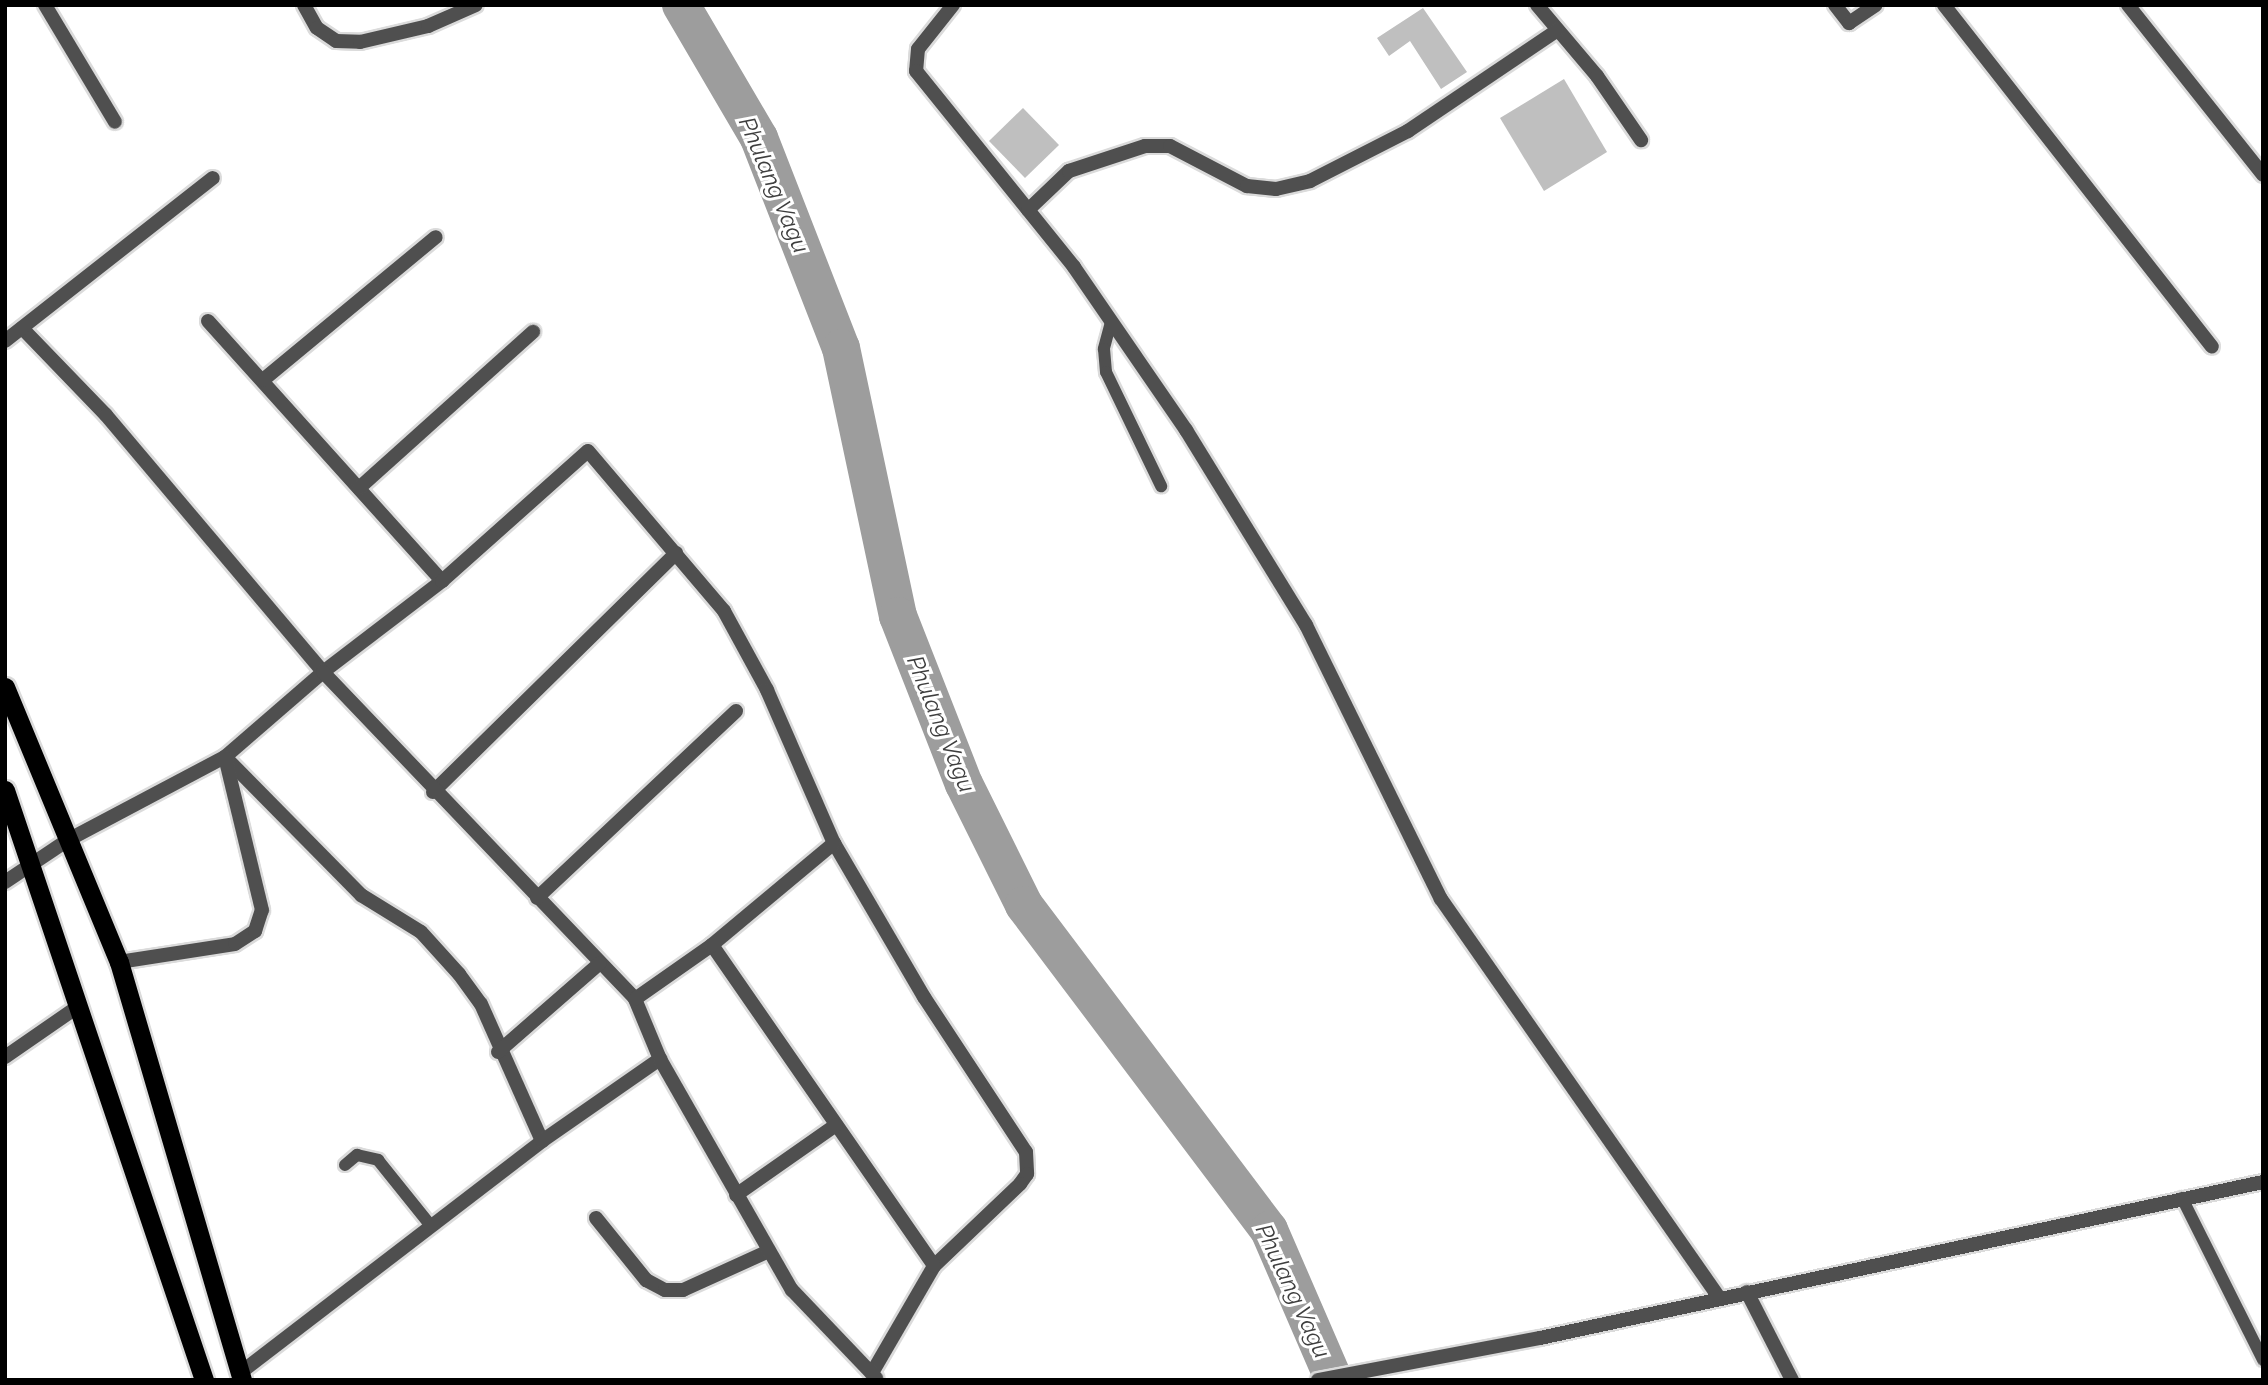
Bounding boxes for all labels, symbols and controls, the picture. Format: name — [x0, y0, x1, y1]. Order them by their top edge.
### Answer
water label: Phulang Vagu — [733, 113, 815, 257]
water label: Phulang Vagu — [901, 651, 981, 797]
water label: Phulang Vagu — [1250, 1219, 1336, 1363]

